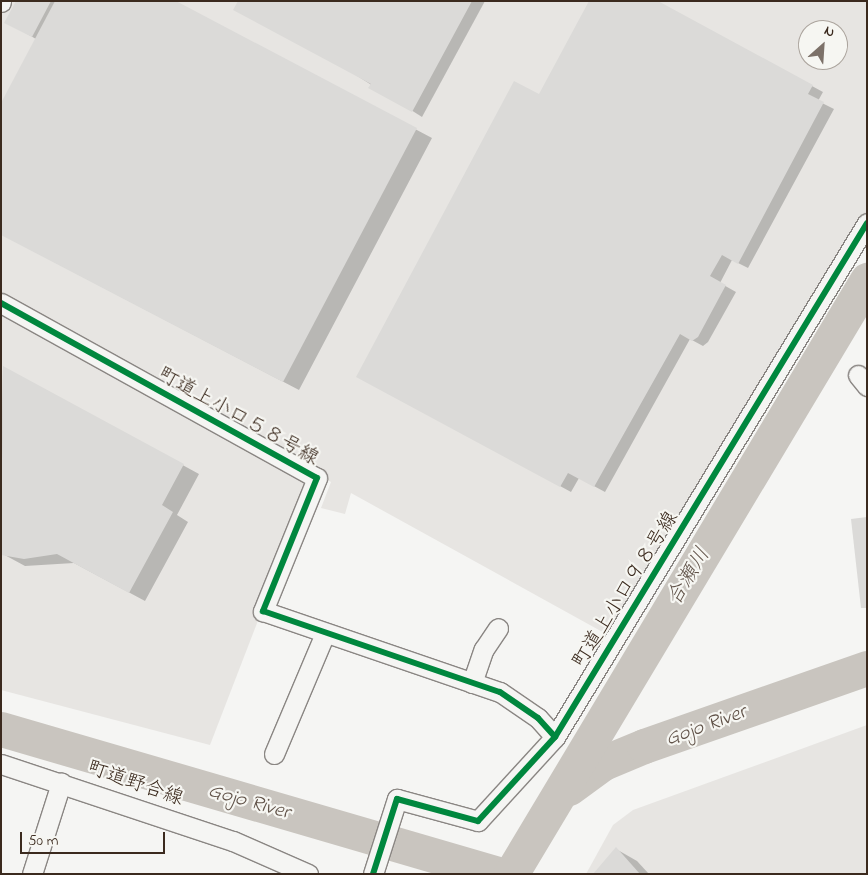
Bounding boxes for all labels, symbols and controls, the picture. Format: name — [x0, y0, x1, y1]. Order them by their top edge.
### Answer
north arrow — [798, 20, 848, 70]
text: N — [820, 20, 838, 43]
street label: 町道上小口５８号線 — [153, 363, 323, 471]
street label: 町道上小口９８号線 — [568, 507, 684, 673]
water label: 合瀬川 — [662, 544, 716, 610]
water label: Gojo River — [662, 700, 750, 752]
street label: 町道野合線 — [84, 756, 186, 812]
water label: Gojo River — [205, 778, 293, 826]
scale bar — [22, 822, 168, 854]
text: 50 m — [28, 830, 58, 852]

